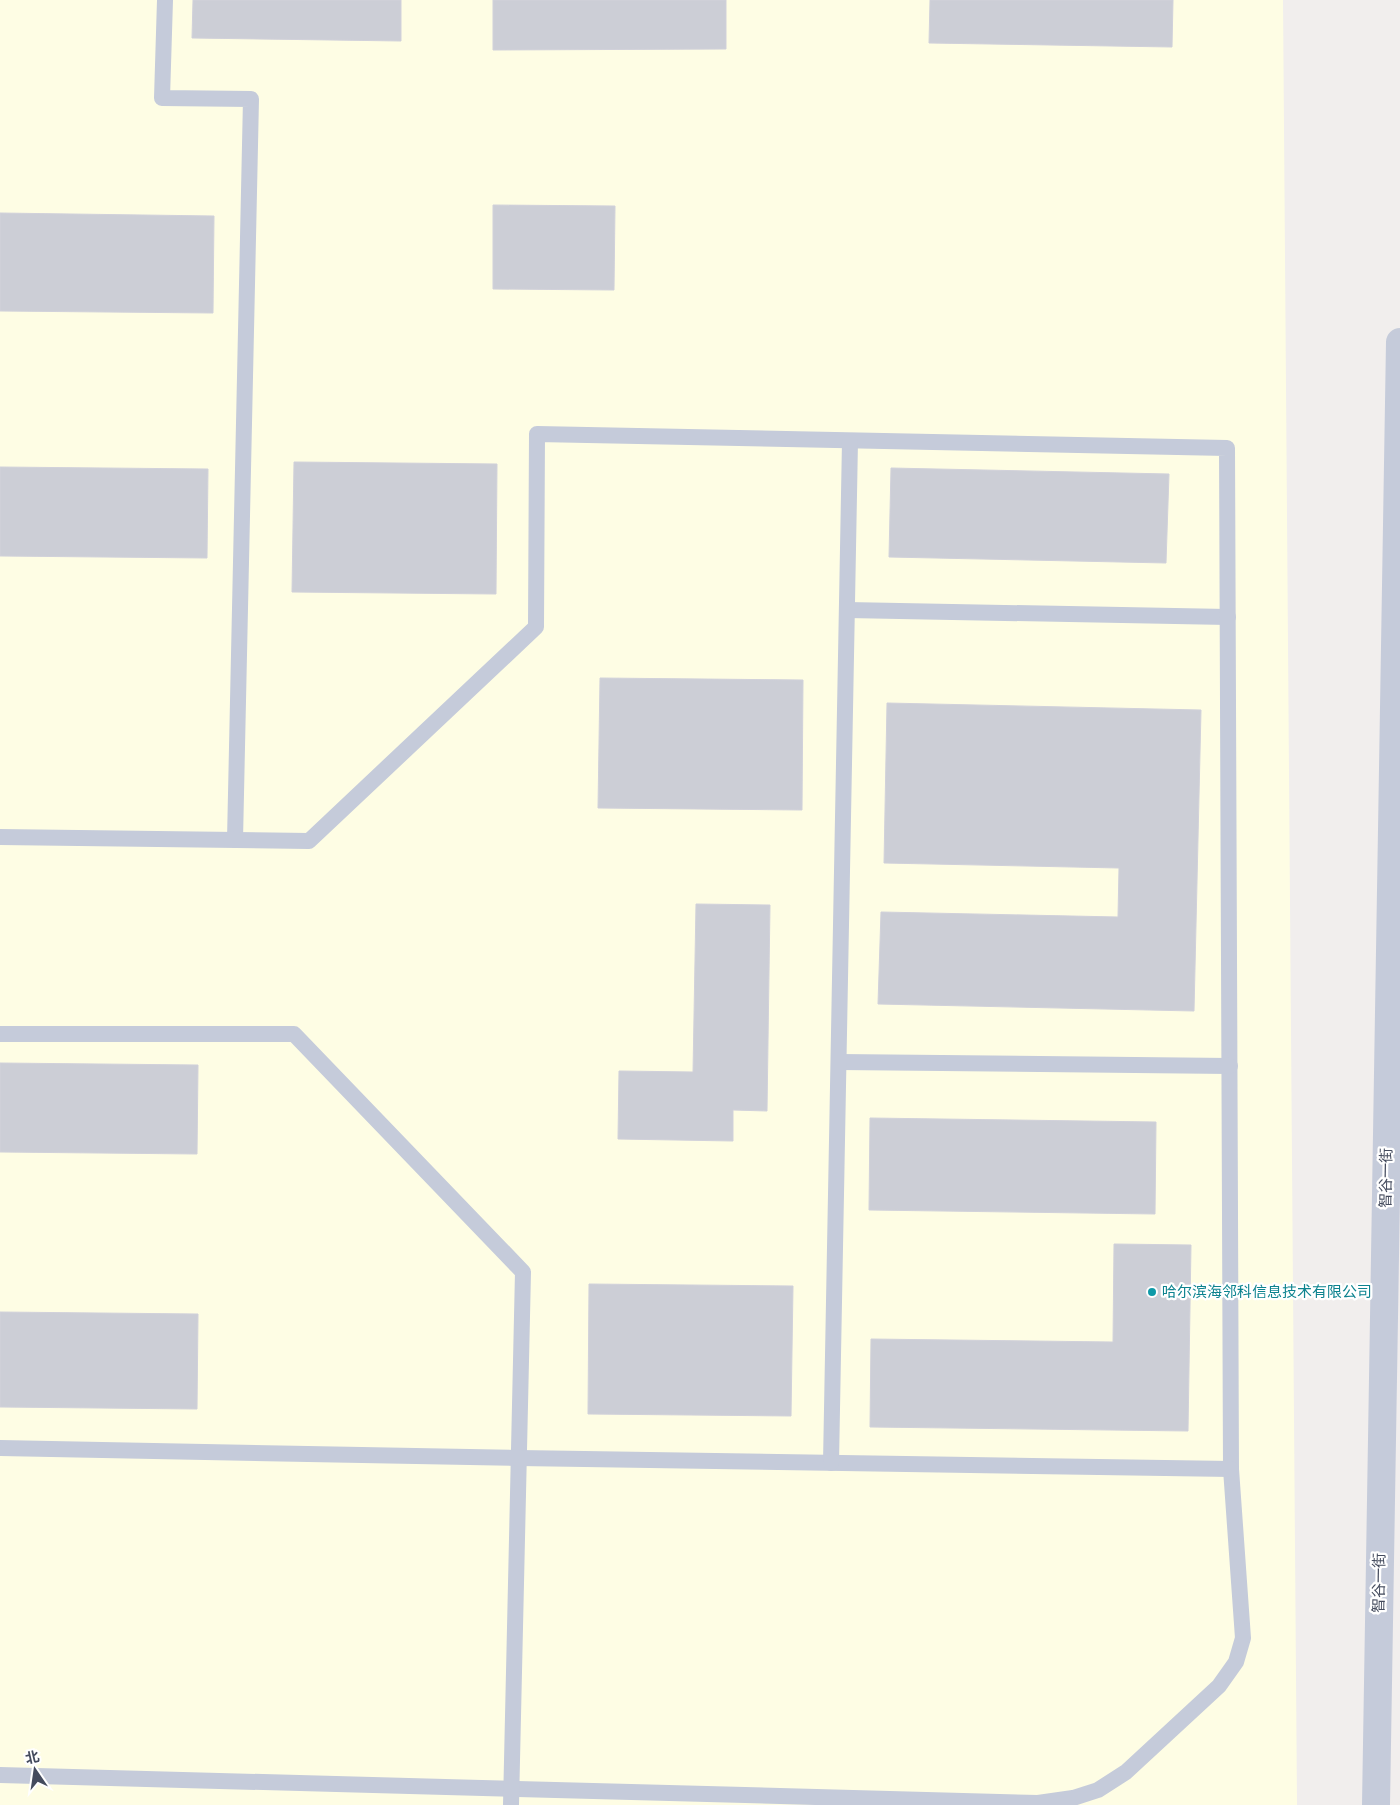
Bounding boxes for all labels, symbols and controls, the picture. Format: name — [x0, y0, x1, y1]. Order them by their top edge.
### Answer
street label: 智谷一街 — [1376, 1148, 1396, 1208]
place label: 哈尔滨海邻科信息技术有限公司 — [1162, 1283, 1372, 1301]
marker: 哈尔滨海邻科信息技术有限公司 — [1146, 1286, 1158, 1298]
street label: 智谷一街 — [1369, 1553, 1389, 1613]
north arrow — [10, 1745, 60, 1795]
text: 北 — [23, 1748, 41, 1768]

